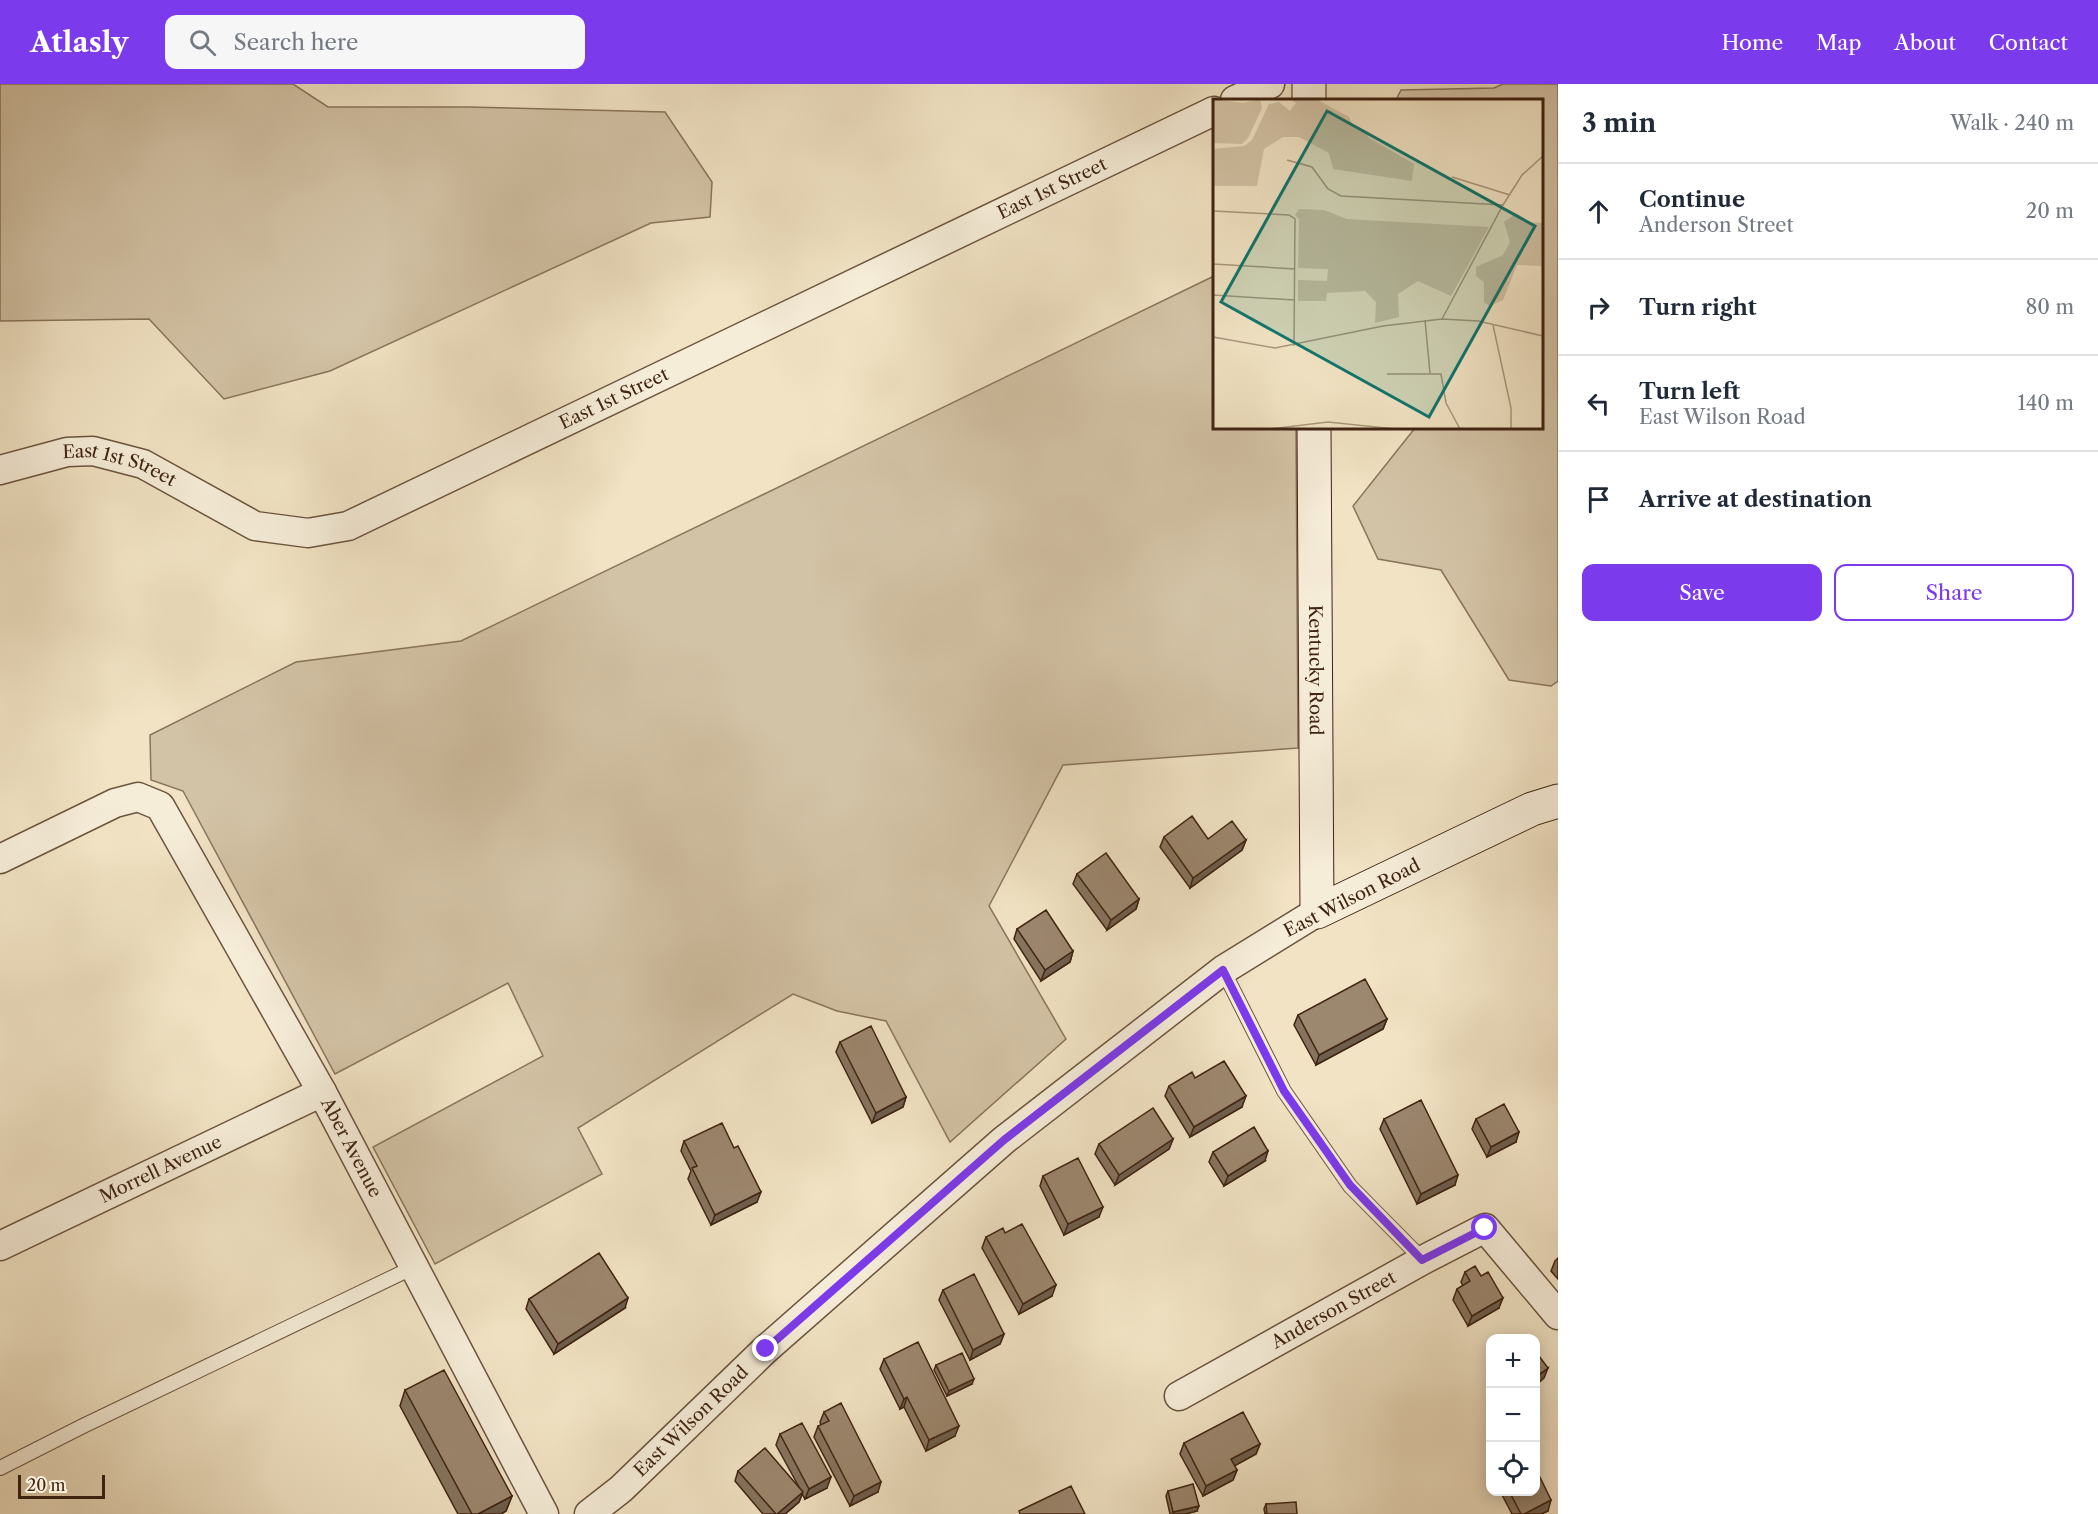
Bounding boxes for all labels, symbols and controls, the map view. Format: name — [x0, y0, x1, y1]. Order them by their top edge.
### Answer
search box — [165, 15, 585, 69]
text: Atlasly — [30, 25, 129, 59]
icon: search — [186, 26, 219, 59]
text: Search here — [234, 29, 358, 56]
text: Home — [1722, 30, 1783, 55]
text: Map — [1816, 30, 1861, 55]
text: About — [1894, 30, 1956, 55]
text: Contact — [1989, 30, 2068, 55]
inset map — [1213, 99, 1543, 429]
text: 3 min — [1582, 107, 1656, 139]
text: Walk · 240 m — [1950, 111, 2074, 135]
street label: East 1st Street — [994, 153, 1111, 224]
text: Continue — [1639, 186, 1745, 213]
icon: ahead — [1582, 195, 1615, 228]
text: 20 m — [2026, 199, 2074, 223]
text: Anderson Street — [1639, 213, 1794, 237]
icon: right — [1582, 291, 1615, 324]
text: Turn right — [1639, 294, 1757, 321]
text: 80 m — [2026, 295, 2074, 319]
street label: East 1st Street — [556, 363, 673, 434]
text: Turn left — [1639, 378, 1740, 405]
icon: left — [1582, 387, 1615, 420]
text: 140 m — [2017, 391, 2074, 415]
text: East Wilson Road — [1639, 405, 1806, 429]
street label: East 1st Street — [62, 440, 181, 491]
icon: arrive — [1582, 483, 1615, 516]
text: Arrive at destination — [1639, 486, 1872, 513]
button: Save — [1582, 564, 1822, 621]
button: Share — [1834, 564, 2074, 621]
street label: Kentucky Road — [1304, 605, 1327, 735]
street label: East Wilson Road — [1280, 854, 1424, 942]
street label: Aber Avenue — [316, 1093, 387, 1201]
street label: Morrell Avenue — [96, 1131, 225, 1208]
route start — [1471, 1214, 1497, 1240]
street label: Anderson Street — [1267, 1266, 1400, 1354]
map controls — [1486, 1334, 1540, 1496]
button: + — [1486, 1334, 1540, 1388]
route end — [752, 1335, 778, 1361]
street label: East Wilson Road — [629, 1361, 753, 1481]
button: − — [1486, 1388, 1540, 1442]
button: locate — [1486, 1442, 1540, 1496]
scale bar — [18, 1472, 105, 1500]
text: 20 m — [27, 1475, 66, 1495]

